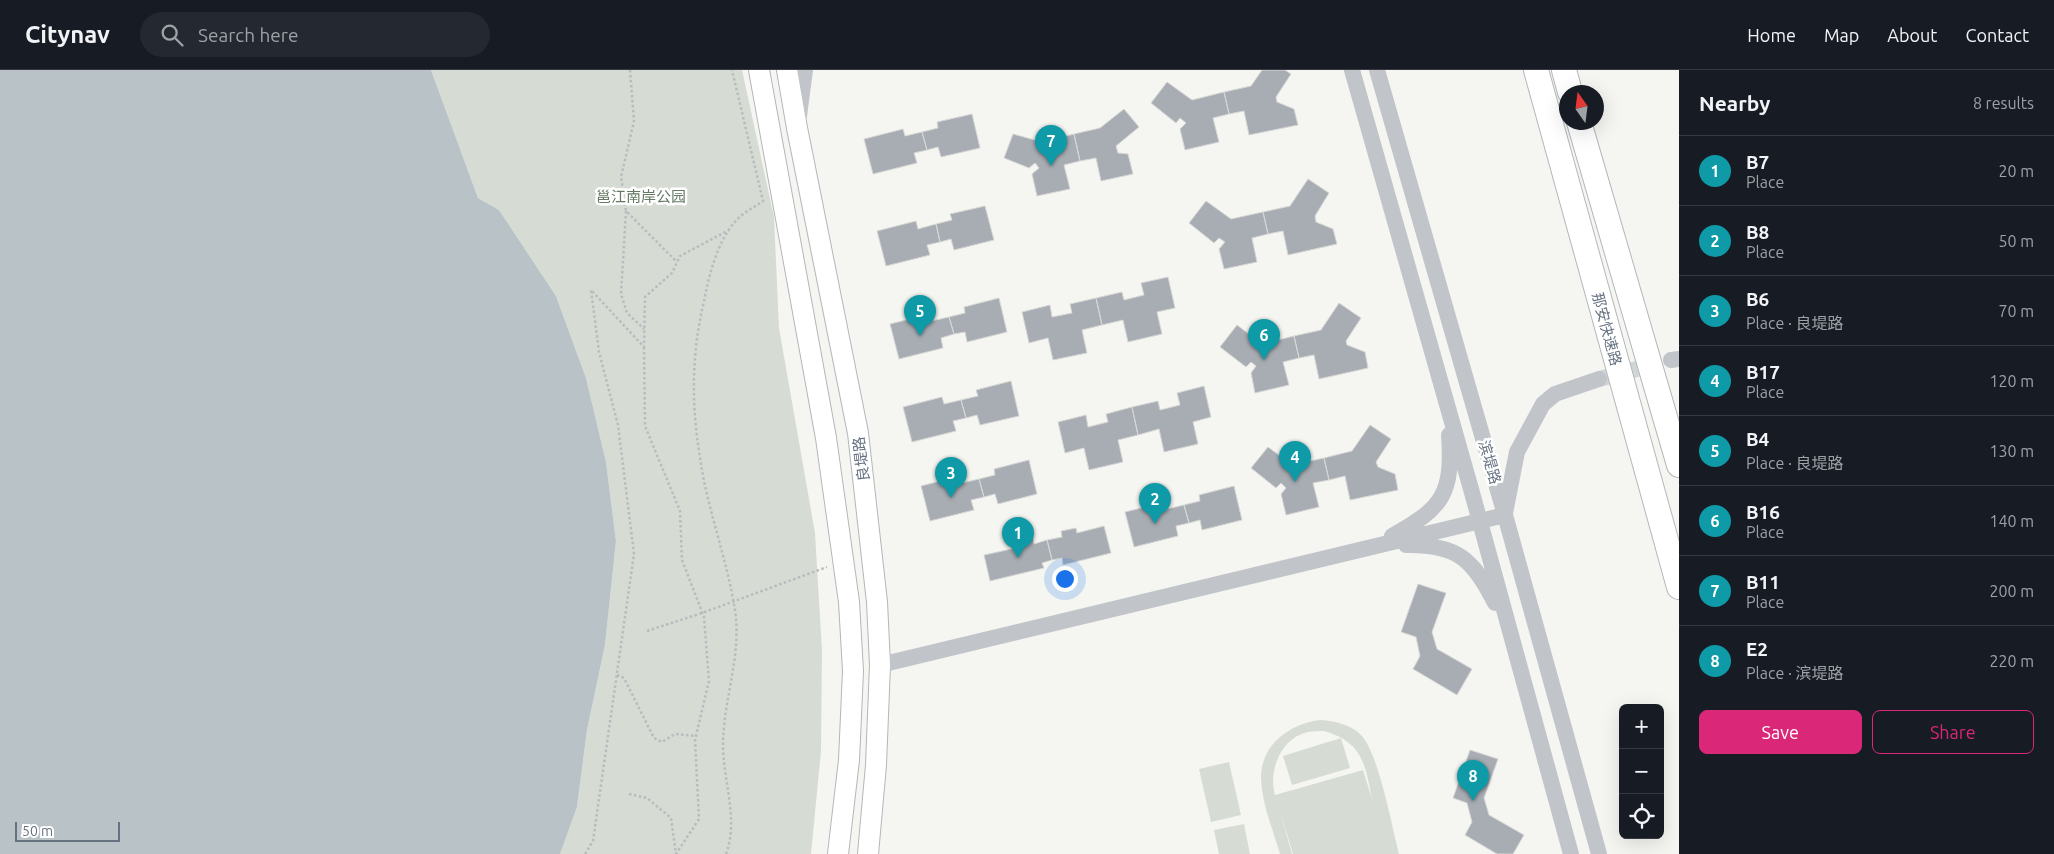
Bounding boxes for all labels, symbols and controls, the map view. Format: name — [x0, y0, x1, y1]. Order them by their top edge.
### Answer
search box — [140, 12, 490, 57]
text: Citynav — [25, 21, 110, 48]
icon: search — [158, 21, 186, 49]
text: Search here — [198, 24, 298, 46]
text: Home — [1747, 25, 1796, 45]
text: Map — [1824, 25, 1859, 45]
text: About — [1887, 25, 1937, 45]
text: Contact — [1965, 25, 2029, 45]
north arrow — [1559, 85, 1604, 130]
text: Nearby — [1699, 91, 1770, 115]
text: 8 results — [1973, 94, 2034, 112]
pin: 7 — [1035, 125, 1067, 166]
text: B7 — [1746, 151, 1769, 173]
text: 1 — [1710, 162, 1720, 180]
text: 20 m — [1998, 162, 2034, 180]
text: Place — [1746, 173, 1784, 191]
park label: 邕江南岸公园 — [596, 188, 686, 205]
text: B8 — [1746, 221, 1769, 243]
text: 2 — [1710, 232, 1720, 250]
text: 50 m — [1998, 232, 2034, 250]
text: Place — [1746, 243, 1784, 261]
text: B6 — [1746, 288, 1769, 310]
street label: 那安快速路 — [1589, 291, 1625, 367]
pin: 5 — [904, 295, 936, 336]
text: 3 — [1710, 302, 1720, 320]
text: 70 m — [1998, 302, 2034, 320]
text: Place · 良堤路 — [1746, 314, 1844, 332]
pin: 6 — [1248, 319, 1280, 360]
text: B17 — [1746, 361, 1780, 383]
text: 4 — [1710, 372, 1720, 390]
text: 120 m — [1989, 372, 2034, 390]
text: Place — [1746, 383, 1784, 401]
text: B4 — [1746, 428, 1769, 450]
street label: 良堤路 — [850, 436, 872, 482]
street label: 滨堤路 — [1476, 438, 1504, 486]
pin: 4 — [1279, 441, 1311, 482]
text: 5 — [1710, 442, 1720, 460]
text: 130 m — [1989, 442, 2034, 460]
text: Place · 良堤路 — [1746, 454, 1844, 472]
pin: 3 — [935, 457, 967, 498]
pin: 2 — [1139, 483, 1171, 524]
text: B16 — [1746, 501, 1780, 523]
text: 6 — [1710, 512, 1720, 530]
text: 140 m — [1989, 512, 2034, 530]
pin: 1 — [1002, 517, 1034, 558]
text: Place — [1746, 523, 1784, 541]
your location — [1052, 566, 1078, 592]
text: B11 — [1746, 571, 1780, 593]
text: 7 — [1710, 582, 1720, 600]
text: 200 m — [1989, 582, 2034, 600]
text: Place — [1746, 593, 1784, 611]
text: E2 — [1746, 638, 1768, 660]
text: 8 — [1710, 652, 1720, 670]
text: 220 m — [1989, 652, 2034, 670]
text: Place · 滨堤路 — [1746, 664, 1844, 682]
map controls — [1619, 704, 1664, 839]
button: + — [1619, 704, 1664, 749]
button: Save — [1699, 710, 1862, 754]
button: Share — [1872, 710, 2034, 754]
button: − — [1619, 749, 1664, 794]
pin: 8 — [1457, 760, 1489, 801]
button: locate — [1619, 794, 1664, 839]
scale bar — [15, 819, 120, 842]
text: 50 m — [22, 823, 53, 839]

